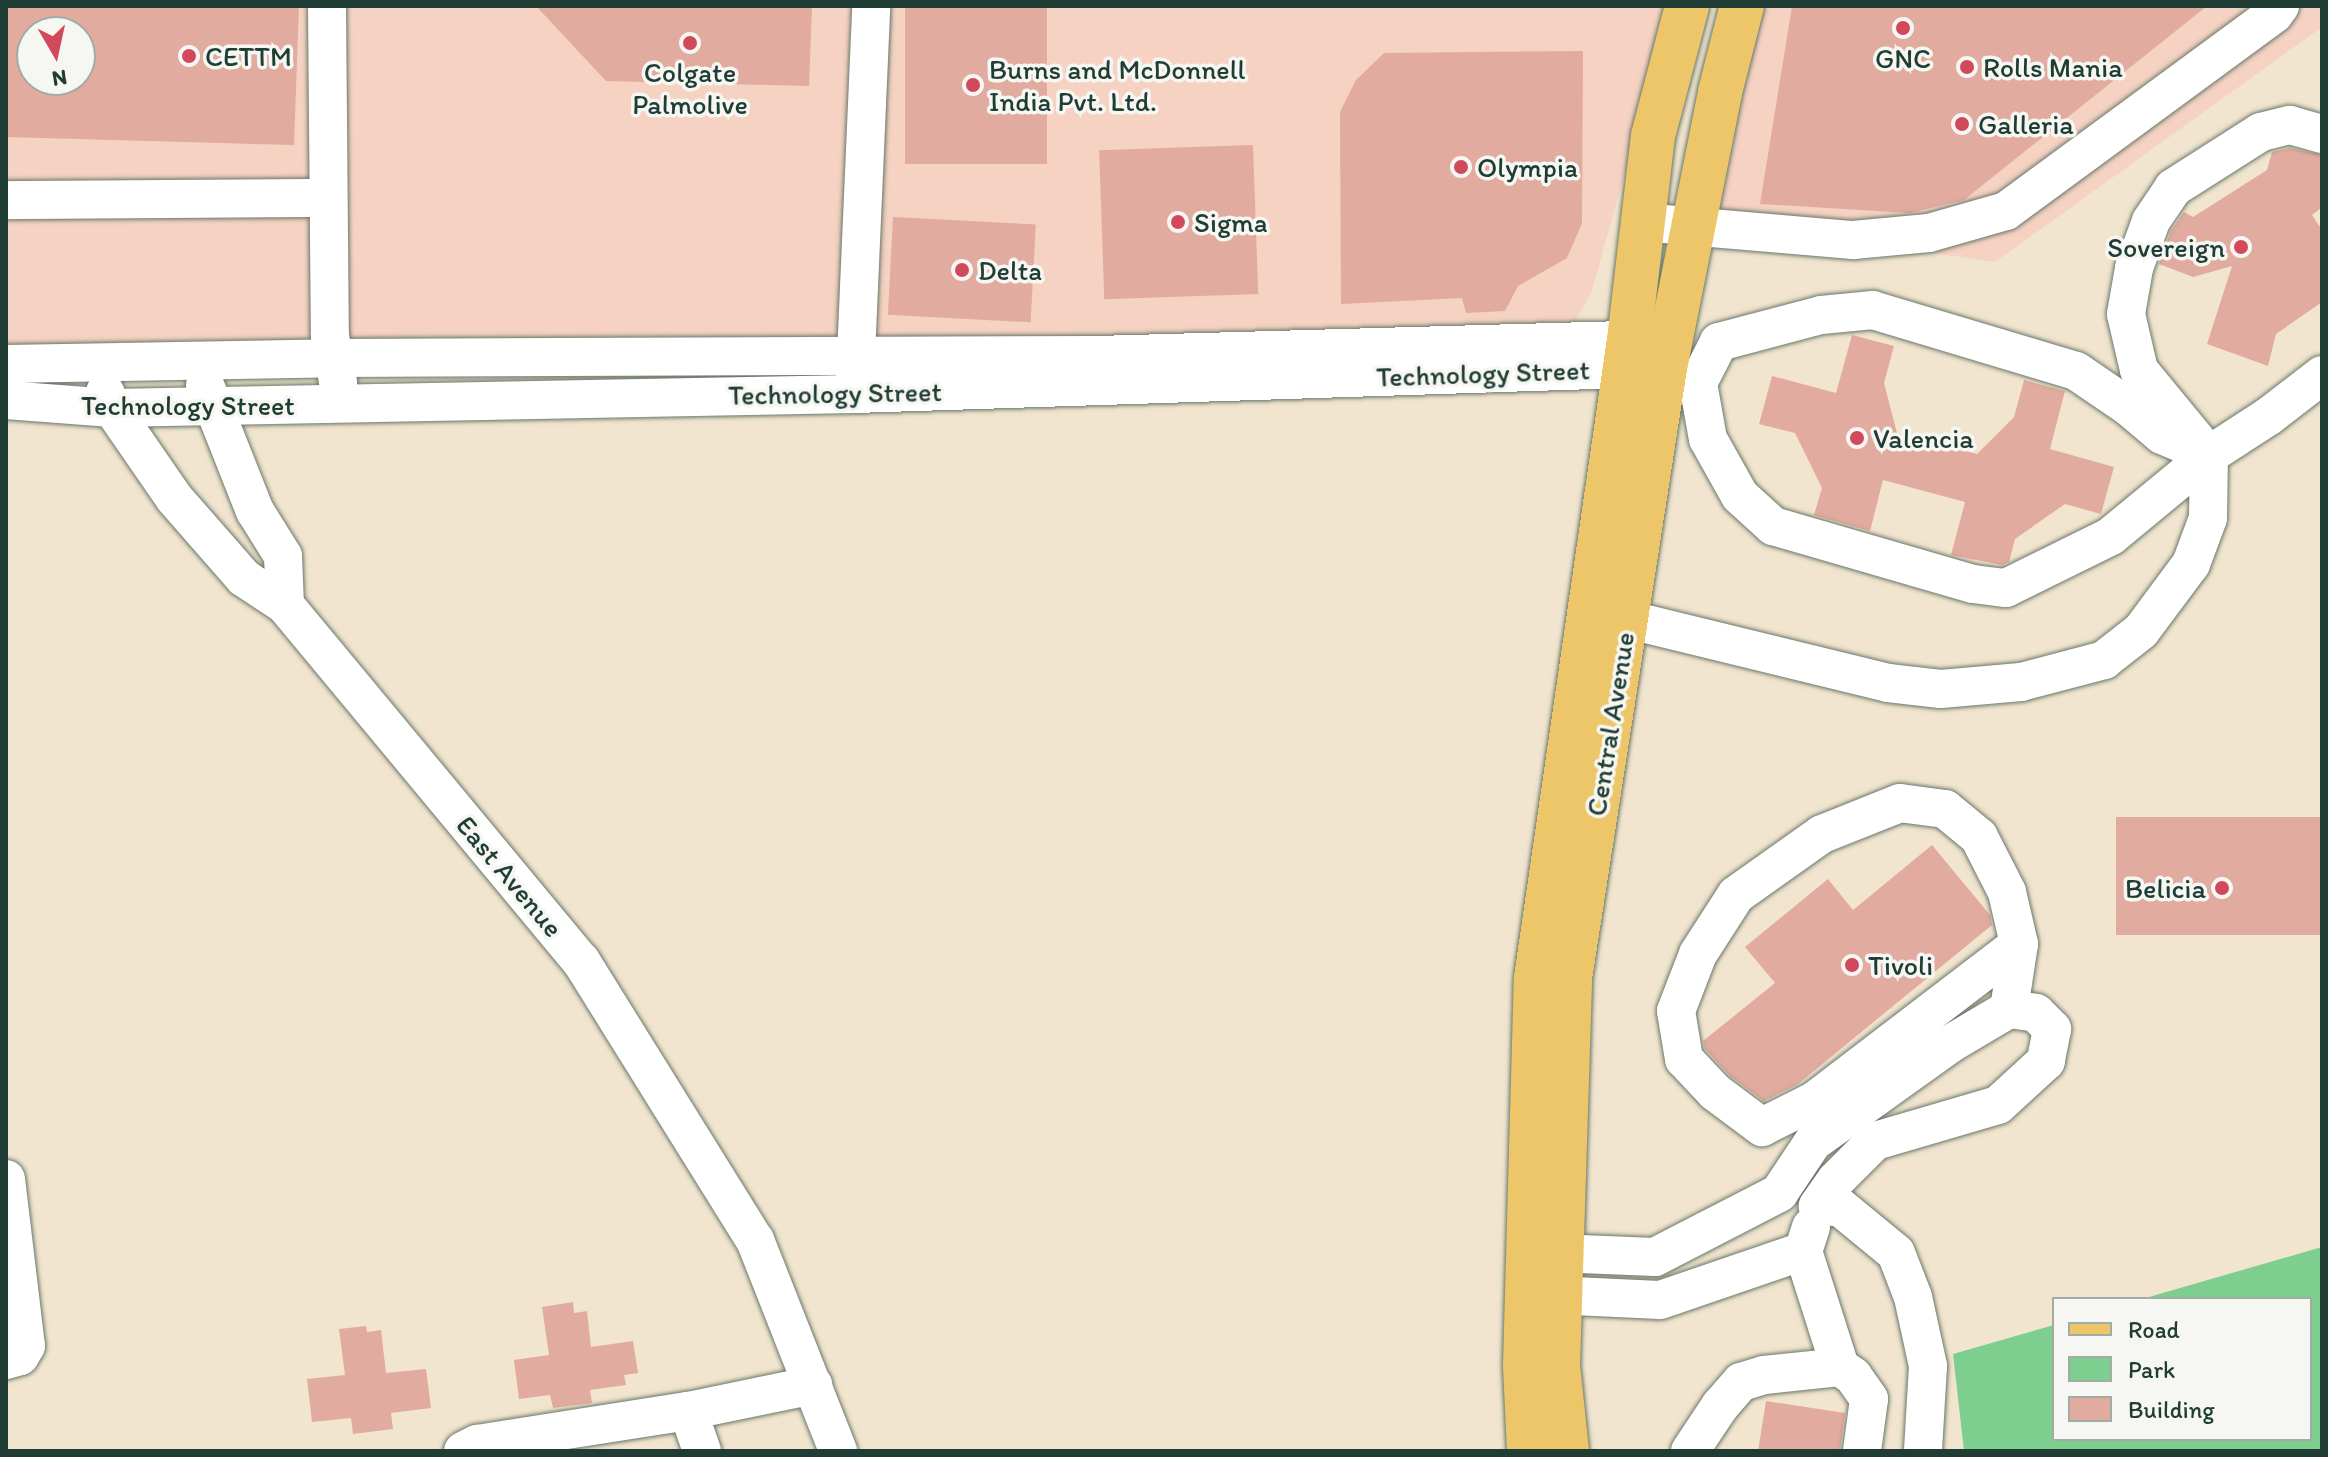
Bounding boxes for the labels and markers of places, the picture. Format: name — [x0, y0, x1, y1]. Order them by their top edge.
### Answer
marker: GNC — [1894, 19, 1912, 37]
marker: Colgate Palmolive — [681, 34, 699, 52]
place label: CETTM — [205, 39, 292, 73]
place label: GNC — [1875, 41, 1931, 75]
marker: CETTM — [180, 47, 198, 65]
place label: Rolls Mania — [1983, 50, 2123, 84]
place label: Burns and McDonnell India Pvt. Ltd. — [989, 52, 1246, 118]
place label: Colgate Palmolive — [632, 55, 748, 121]
marker: Rolls Mania — [1958, 58, 1976, 76]
marker: Burns and McDonnell India Pvt. Ltd. — [964, 76, 982, 94]
place label: Galleria — [1978, 107, 2074, 141]
marker: Galleria — [1953, 115, 1971, 133]
place label: Olympia — [1477, 150, 1578, 184]
marker: Olympia — [1452, 158, 1470, 176]
place label: Sigma — [1194, 205, 1268, 239]
marker: Sigma — [1169, 213, 1187, 231]
place label: Sovereign — [2107, 230, 2225, 264]
marker: Sovereign — [2232, 238, 2250, 256]
place label: Delta — [978, 253, 1042, 287]
marker: Delta — [953, 261, 971, 279]
place label: Valencia — [1873, 421, 1974, 455]
marker: Valencia — [1848, 429, 1866, 447]
place label: Belicia — [2125, 871, 2206, 905]
marker: Belicia — [2213, 879, 2231, 897]
place label: Tivoli — [1868, 948, 1933, 982]
marker: Tivoli — [1843, 956, 1861, 974]

